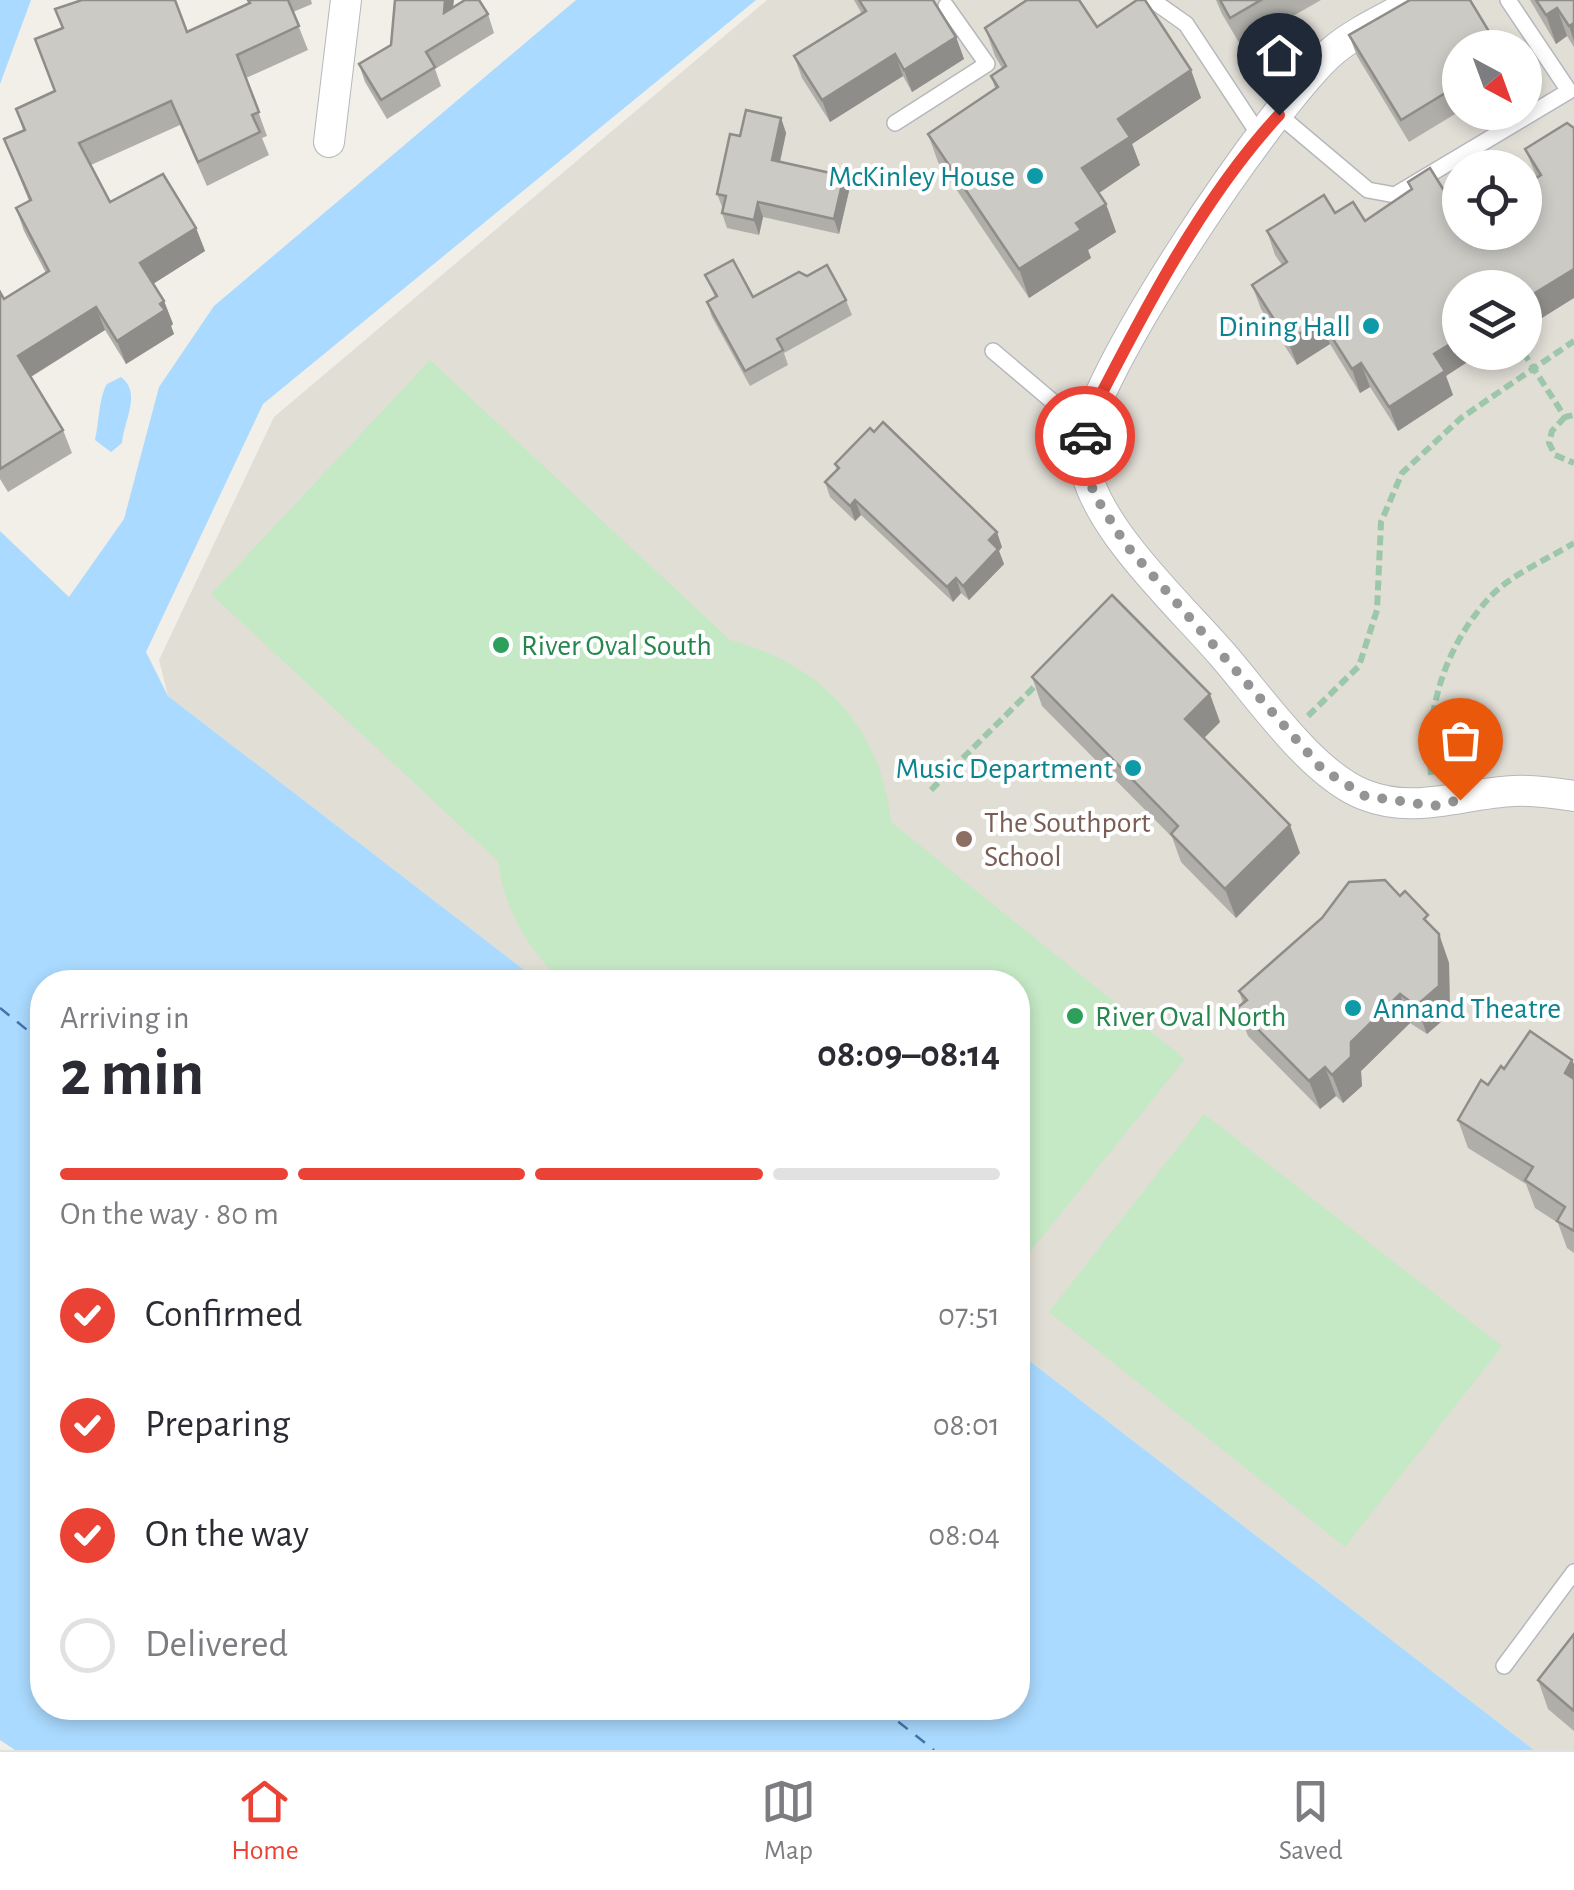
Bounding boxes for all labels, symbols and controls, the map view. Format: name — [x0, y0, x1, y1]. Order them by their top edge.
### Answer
pin — [1237, 13, 1322, 116]
icon: home — [1252, 28, 1307, 83]
north arrow — [1442, 30, 1542, 130]
map controls — [1442, 30, 1542, 370]
button: locate — [1442, 150, 1542, 250]
place label: McKinley House — [828, 162, 1015, 192]
marker: McKinley House — [1024, 165, 1046, 187]
button: layers — [1442, 270, 1542, 370]
place label: Dining Hall — [1218, 312, 1351, 342]
marker: Dining Hall — [1360, 315, 1382, 337]
courier — [1035, 386, 1135, 486]
icon: car — [1058, 409, 1113, 464]
place label: River Oval South — [521, 631, 712, 661]
marker: River Oval South — [490, 634, 512, 656]
pin — [1418, 698, 1503, 801]
icon: bag — [1433, 713, 1488, 768]
place label: Music Department — [896, 754, 1113, 784]
marker: Music Department — [1122, 757, 1144, 779]
place label: The Southport School — [984, 808, 1151, 872]
marker: The Southport School — [953, 828, 975, 850]
place label: Annand Theatre — [1373, 994, 1561, 1024]
marker: Annand Theatre — [1342, 997, 1364, 1019]
text: Arriving in — [60, 1002, 189, 1034]
place label: River Oval North — [1095, 1002, 1286, 1032]
marker: River Oval North — [1064, 1005, 1086, 1027]
text: 08:09–08:14 — [817, 1036, 1000, 1074]
text: 2 min — [60, 1042, 204, 1107]
text: On the way · 80 m — [60, 1198, 279, 1230]
icon: check — [60, 1288, 115, 1343]
text: Confirmed — [145, 1296, 302, 1334]
text: 07:51 — [938, 1299, 1000, 1331]
icon: check — [60, 1398, 115, 1453]
text: Preparing — [145, 1406, 290, 1444]
text: 08:01 — [933, 1409, 1000, 1441]
icon: check — [60, 1508, 115, 1563]
text: On the way — [145, 1516, 309, 1554]
text: 08:04 — [928, 1519, 1000, 1551]
text: Delivered — [145, 1626, 288, 1664]
tab: Home — [231, 1774, 299, 1868]
tab: Map — [761, 1774, 816, 1868]
tab: Saved — [1279, 1774, 1343, 1868]

